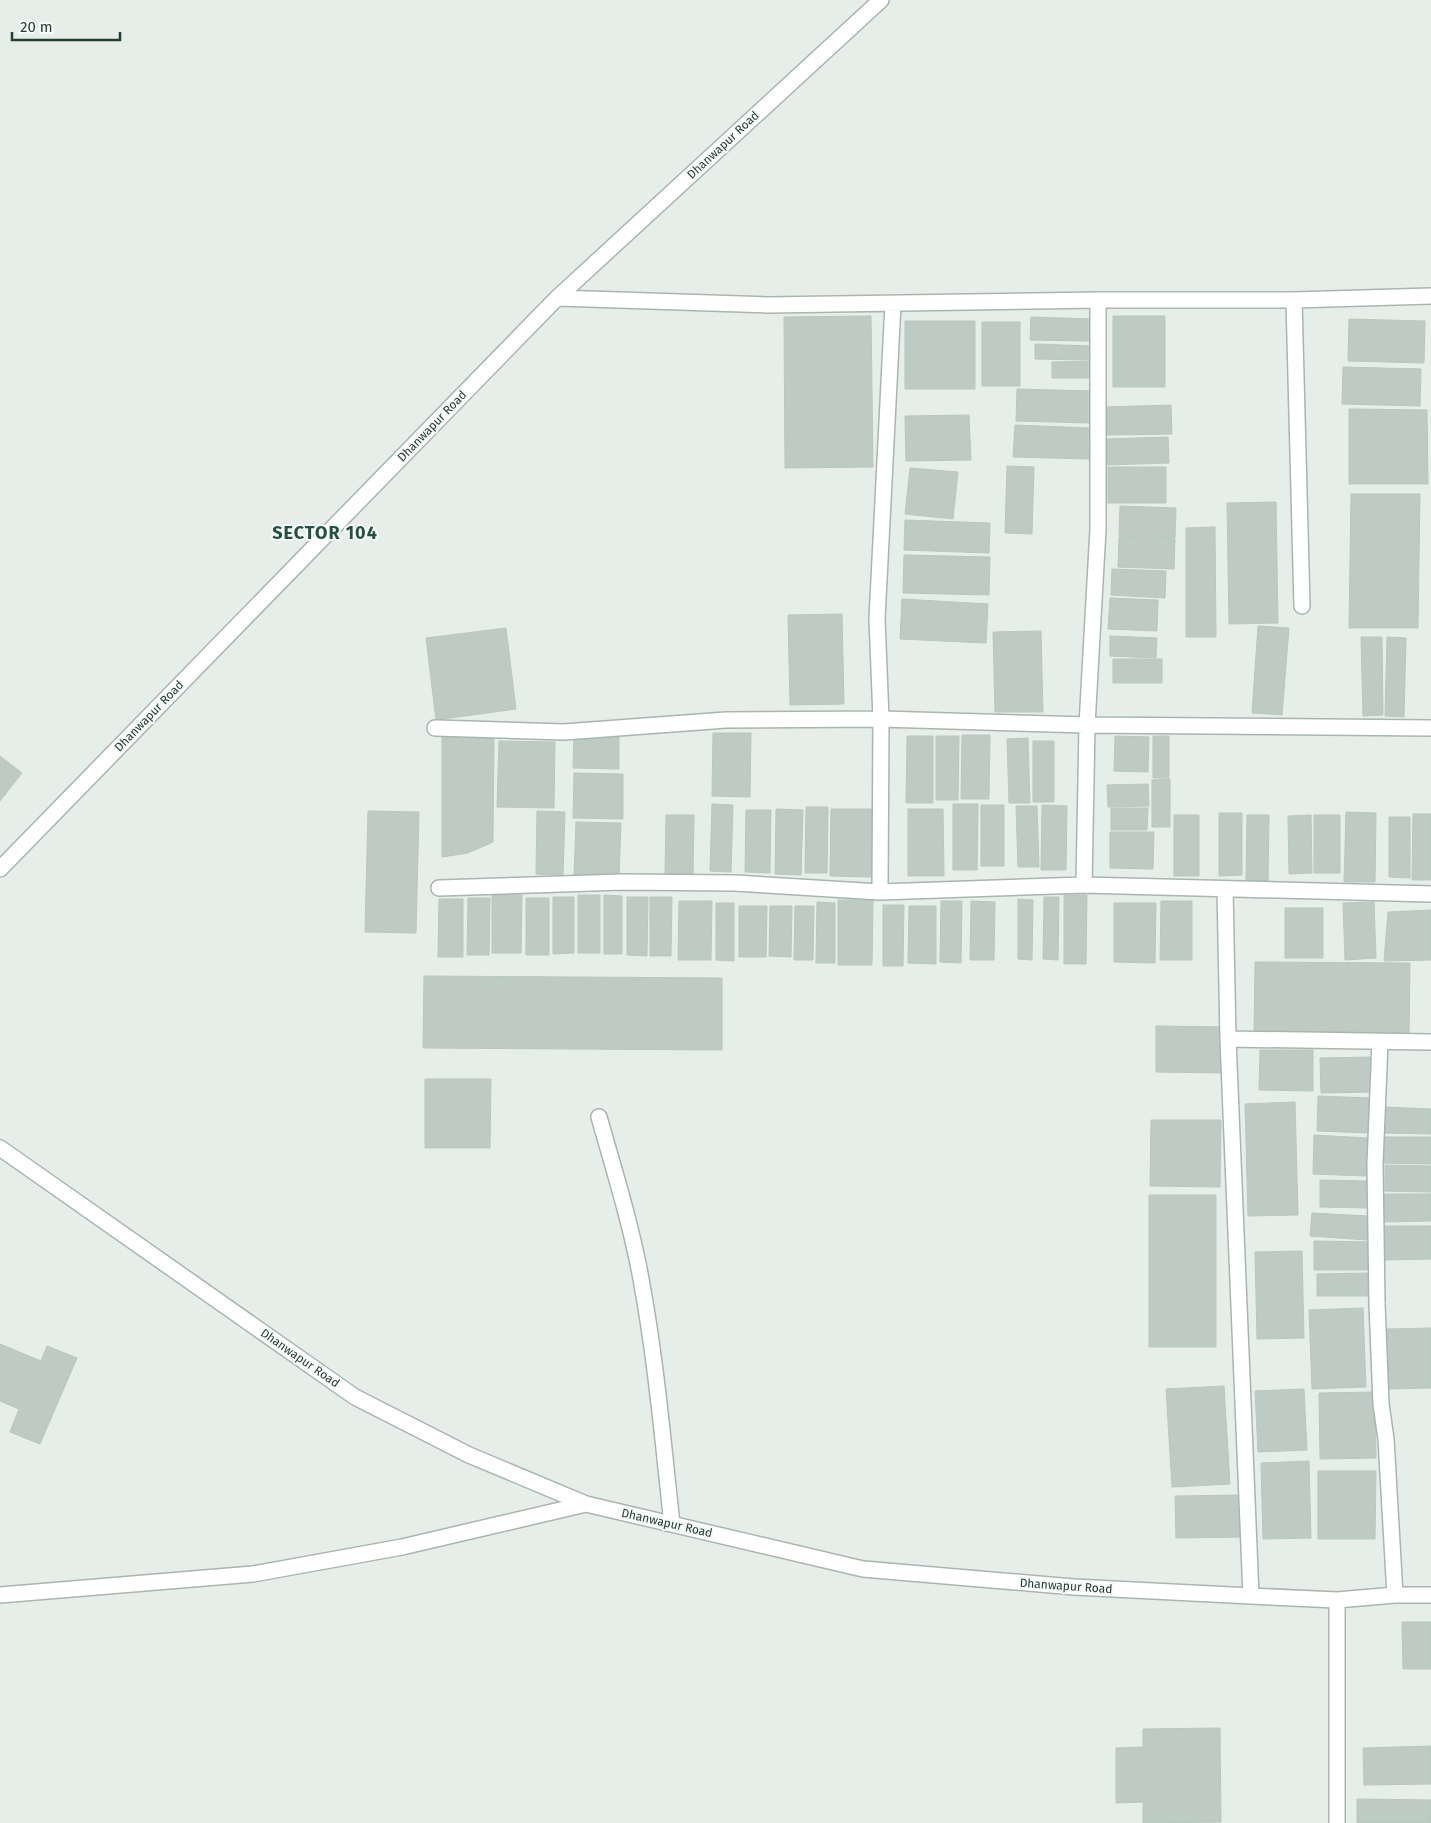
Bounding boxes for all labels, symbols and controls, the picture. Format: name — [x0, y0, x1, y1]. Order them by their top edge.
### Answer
scale bar — [12, 10, 120, 42]
text: 20 m — [20, 18, 53, 36]
street label: Dhanwapur Road — [684, 108, 762, 182]
street label: Dhanwapur Road — [395, 388, 469, 464]
district label: SECTOR 104 — [272, 522, 378, 544]
street label: Dhanwapur Road — [112, 678, 186, 754]
street label: Dhanwapur Road — [258, 1326, 342, 1390]
street label: Dhanwapur Road — [620, 1506, 714, 1540]
street label: Dhanwapur Road — [1019, 1576, 1113, 1596]

